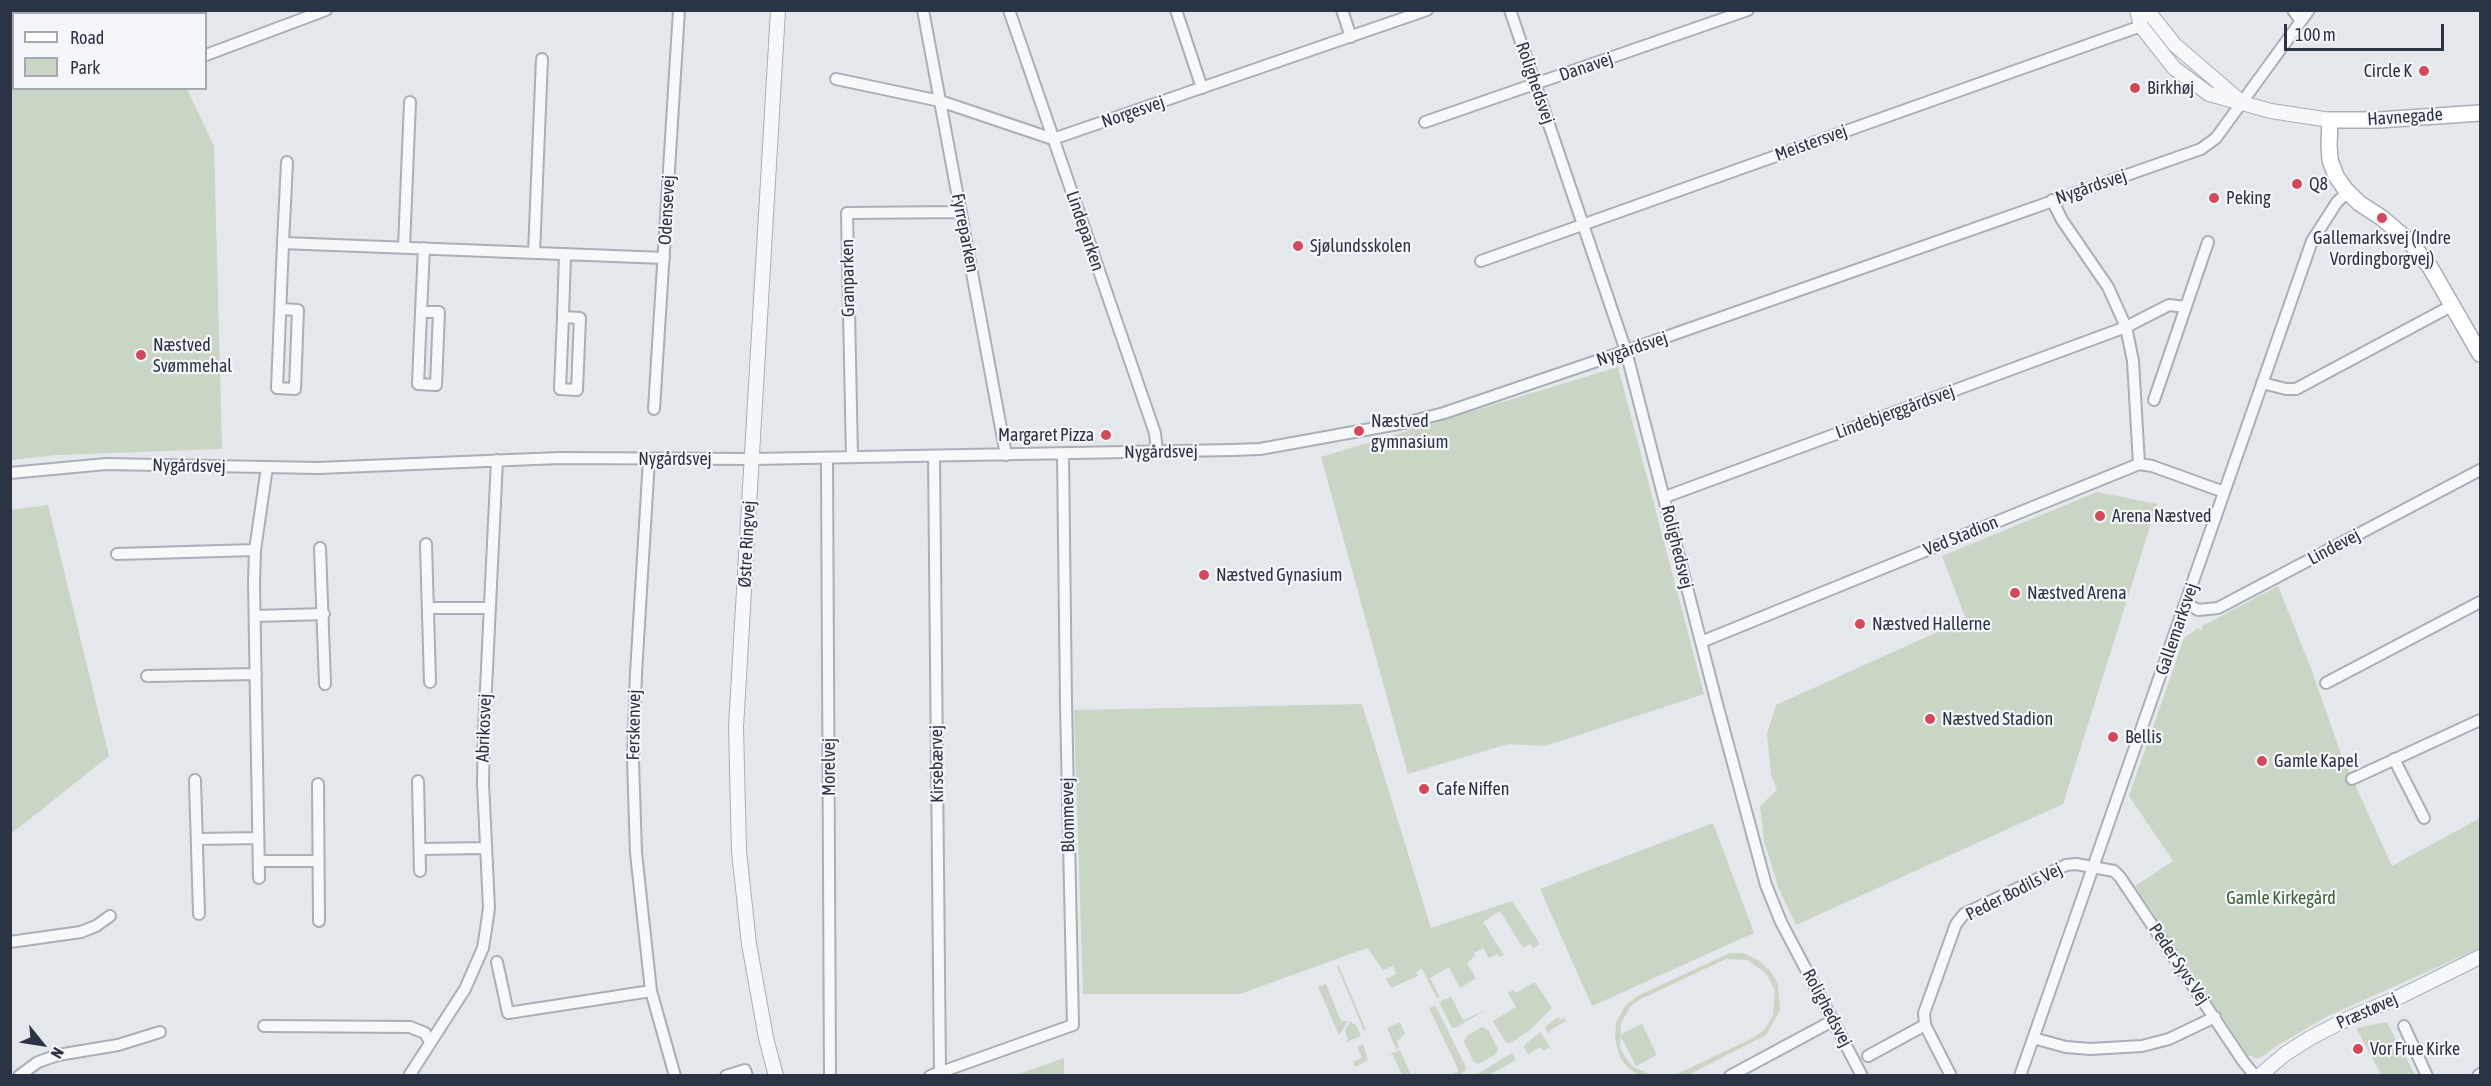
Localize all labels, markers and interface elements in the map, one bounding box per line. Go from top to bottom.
legend [12,12,207,90]
scale bar [2287,12,2448,50]
text: 100 m [2295,24,2336,45]
text: Road [70,27,104,48]
street label: Rolighedsvej [1511,39,1559,127]
street label: Danavej [1556,48,1616,86]
text: Park [70,57,100,78]
place label: Circle K [2364,60,2412,82]
marker: Circle K [2417,64,2431,78]
place label: Birkhøj [2147,77,2194,99]
marker: Birkhøj [2128,81,2142,95]
street label: Norgesvej [1099,91,1167,133]
street label: Havnegade [2367,104,2443,130]
street label: Meistersvej [1772,120,1850,166]
street label: Nygårdsvej [2053,165,2129,209]
place label: Q8 [2309,173,2328,195]
street label: Odensevej [654,175,680,245]
marker: Q8 [2290,177,2304,191]
place label: Peking [2226,187,2271,209]
street label: Lindeparken [1061,188,1109,274]
marker: Peking [2207,191,2221,205]
street label: Fyrreparken [947,192,983,274]
marker: Gallemarksvej (Indre Vordingborgvej) [2375,211,2389,225]
place label: Gallemarksvej (Indre Vordingborgvej) [2313,227,2451,270]
place label: Sjølundsskolen [1310,235,1411,257]
street label: Granparken [837,239,859,317]
marker: Sjølundsskolen [1291,239,1305,253]
street label: Nygårdsvej [1594,327,1670,371]
place label: Næstved Svømmehal [153,334,232,376]
marker: Næstved Svømmehal [134,348,148,362]
street label: Lindebjerggårdsvej [1833,380,1957,444]
place label: Næstved gymnasium [1371,410,1448,452]
place label: Margaret Pizza [998,424,1094,446]
marker: Næstved gymnasium [1352,424,1366,438]
marker: Margaret Pizza [1099,428,1113,442]
street label: Nygårdsvej [1124,441,1198,463]
street label: Nygårdsvej [638,448,712,470]
street label: Nygårdsvej [152,455,226,477]
street label: Østre Ringvej [734,500,760,588]
street label: Rolighedsvej [1656,503,1698,591]
place label: Arena Næstved [2112,505,2212,527]
marker: Arena Næstved [2093,509,2107,523]
street label: Ved Stadion [1921,511,2001,561]
street label: Lindevej [2304,524,2364,570]
place label: Næstved Gynasium [1216,564,1342,586]
marker: Næstved Gynasium [1197,568,1211,582]
street label: Gallemarksvej [2151,580,2203,678]
place label: Næstved Arena [2027,582,2127,604]
marker: Næstved Arena [2008,586,2022,600]
place label: Næstved Hallerne [1872,613,1991,635]
marker: Næstved Hallerne [1853,617,1867,631]
street label: Ferskenvej [623,689,645,761]
street label: Abrikosvej [472,693,496,763]
place label: Næstved Stadion [1942,708,2053,730]
marker: Næstved Stadion [1923,712,1937,726]
street label: Kirsebærvej [926,725,948,803]
place label: Bellis [2125,726,2162,748]
marker: Bellis [2106,730,2120,744]
street label: Morelvej [818,738,840,796]
place label: Gamle Kapel [2274,750,2358,772]
marker: Gamle Kapel [2255,754,2269,768]
street label: Blommevej [1057,777,1079,853]
place label: Cafe Niffen [1436,778,1509,800]
marker: Cafe Niffen [1417,782,1431,796]
street label: Peder Bodils Vej [1962,859,2066,925]
park label: Gamle Kirkegård [2226,887,2336,909]
street label: Peder Syvs Vej [2144,919,2214,1009]
street label: Rolighedsvej [1797,965,1857,1051]
street label: Præstøvej [2333,988,2401,1034]
north arrow [12,1014,72,1074]
place label: Vor Frue Kirke [2370,1038,2460,1060]
marker: Vor Frue Kirke [2351,1042,2365,1056]
text: N [47,1044,68,1062]

